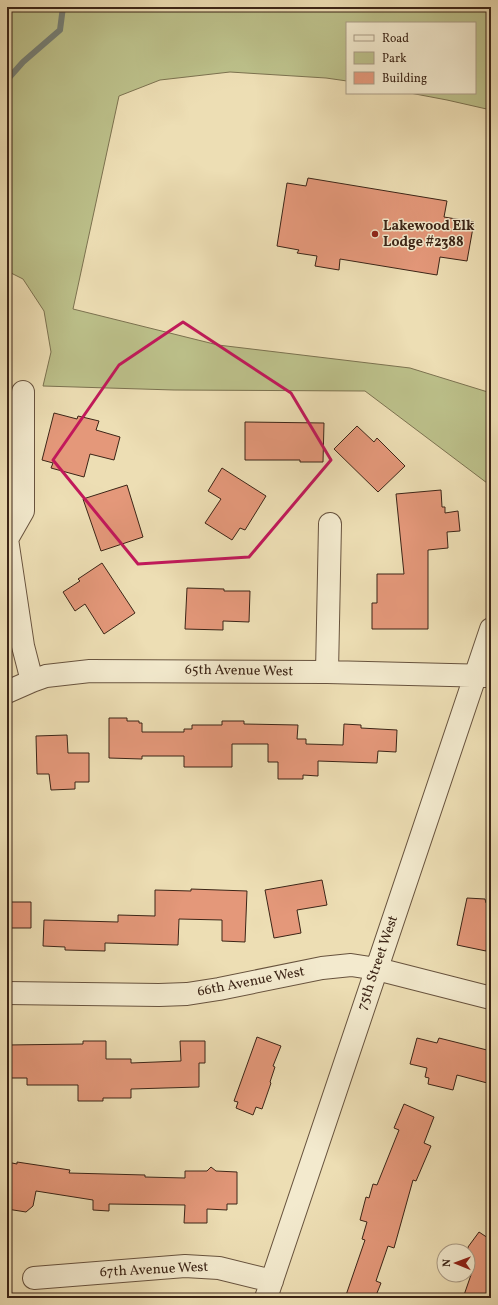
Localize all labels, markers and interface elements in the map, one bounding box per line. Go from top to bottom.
legend [346,22,476,94]
text: Road [382,31,409,47]
text: Park [382,51,407,67]
text: Building [382,71,427,87]
place label: Lakewood Elk Lodge #2388 [383,217,475,252]
marker: Lakewood Elk Lodge #2388 [370,229,380,239]
street label: 65th Avenue West [185,661,293,681]
street label: 75th Street West [353,913,403,1013]
street label: 66th Avenue West [196,962,306,1002]
north arrow [436,1243,476,1283]
street label: 67th Avenue West [99,1258,209,1282]
text: N [440,1259,455,1267]

